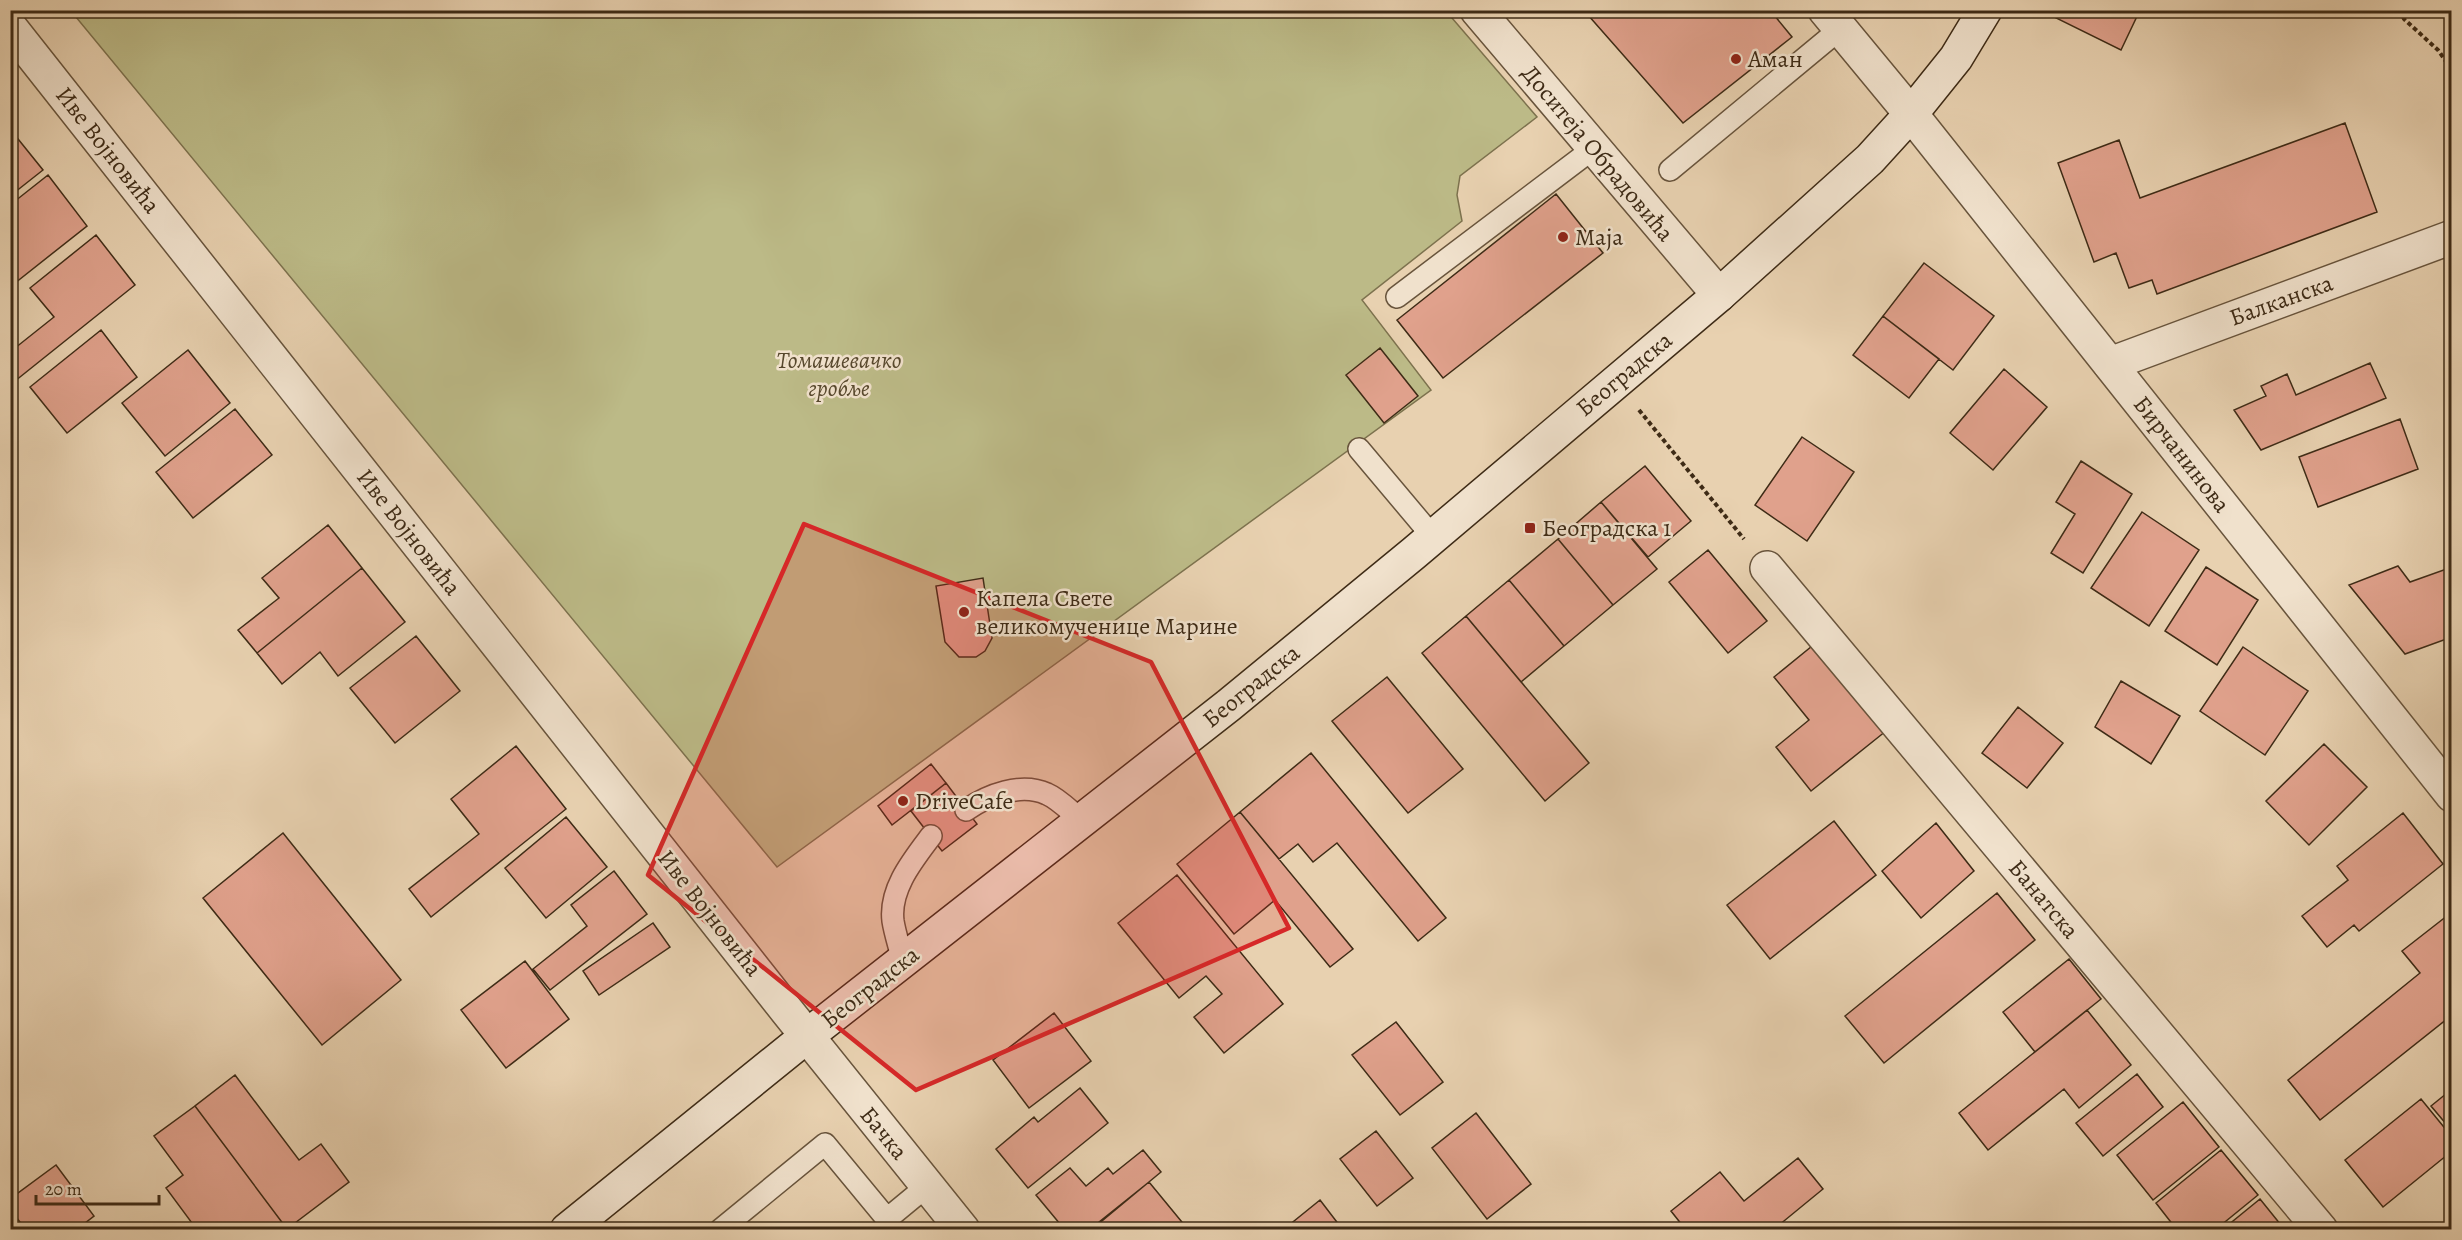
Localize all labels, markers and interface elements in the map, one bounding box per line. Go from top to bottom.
place label: Аман [1747,43,1803,75]
marker: Аман [1729,52,1743,66]
street label: Доситеја Обрадовића [1515,58,1681,248]
street label: Иве Војновића [48,80,168,220]
place label: Маја [1575,221,1623,253]
marker: Маја [1556,230,1570,244]
street label: Балканска [2225,267,2337,333]
street label: Београдска [1569,324,1679,424]
park label: Томашевачко гробље [777,344,901,404]
street label: Бирчанинова [2126,389,2238,519]
street label: Иве Војновића [349,462,469,602]
place label: Београдска 1 [1542,512,1671,544]
marker: Београдска 1 [1523,521,1537,535]
place label: Капела Свете великомученице Марине [976,582,1238,642]
marker: Капела Свете великомученице Марине [957,605,971,619]
street label: Београдска [1196,637,1306,735]
place label: DriveCafe [915,785,1013,817]
marker: DriveCafe [896,794,910,808]
street label: Иве Војновића [650,843,770,983]
street label: Банатска [2001,853,2087,945]
street label: Београдска [814,939,926,1035]
street label: Бачка [853,1100,915,1166]
scale bar [36,1168,159,1206]
text: 20 m [45,1177,82,1201]

